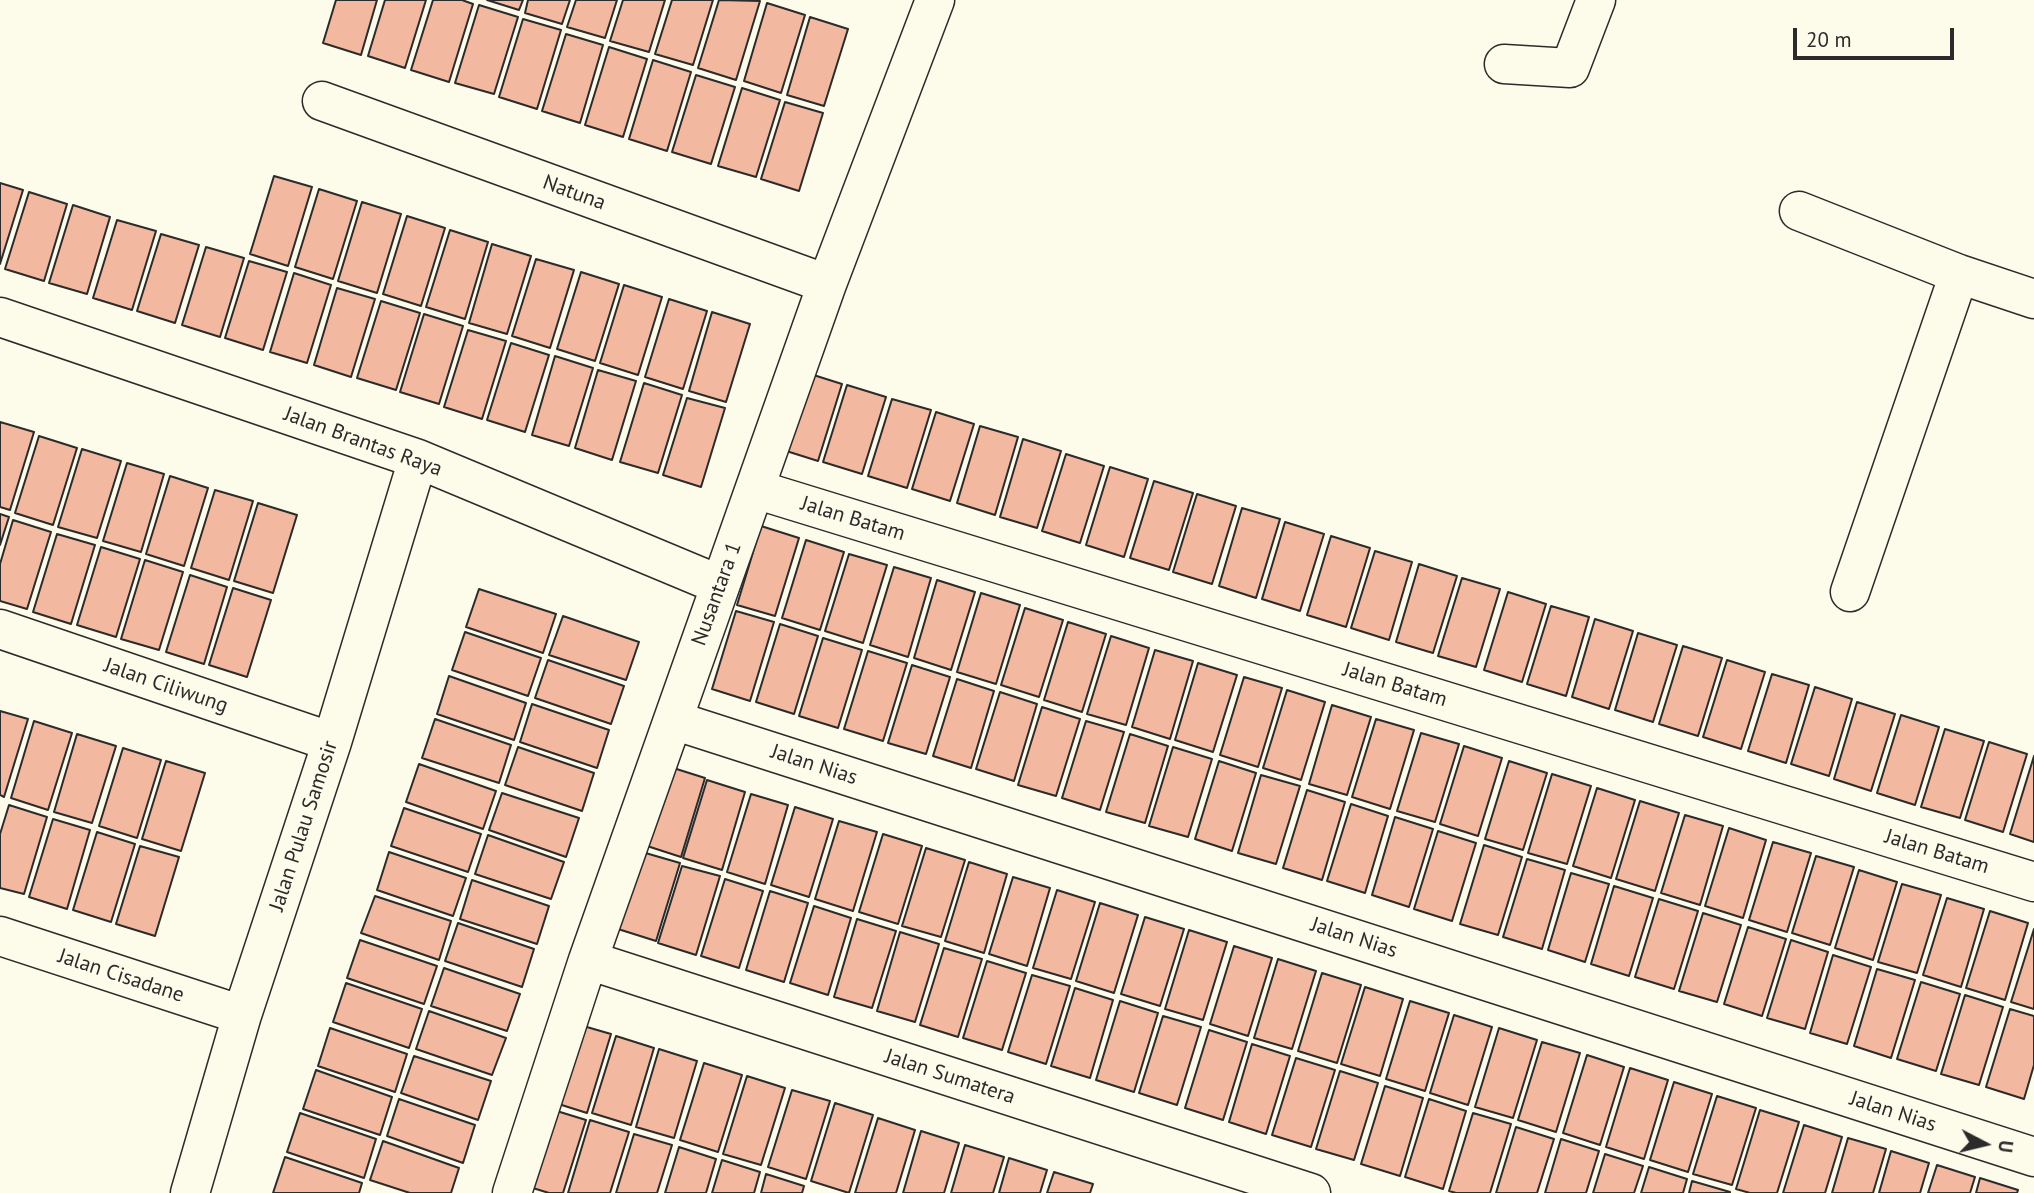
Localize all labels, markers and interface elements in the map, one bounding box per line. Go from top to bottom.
scale bar [1796,14,1957,58]
text: 20 m [1806,26,1852,53]
street label: Natuna [539,170,609,216]
street label: Jalan Brantas Raya [281,402,445,482]
street label: Jalan Batam [798,491,908,547]
street label: Nusantara 1 [687,539,747,649]
street label: Jalan Ciliwung [101,653,231,719]
street label: Jalan Batam [1340,657,1450,713]
street label: Jalan Pulau Samosir [265,738,343,914]
street label: Jalan Nias [768,739,860,791]
street label: Jalan Batam [1882,824,1992,880]
street label: Jalan Nias [1308,912,1400,964]
street label: Jalan Cisadane [55,944,187,1008]
street label: Jalan Sumatera [882,1044,1018,1110]
street label: Jalan Nias [1847,1086,1939,1138]
north arrow [1950,1109,2020,1179]
text: U [1993,1139,2018,1154]

